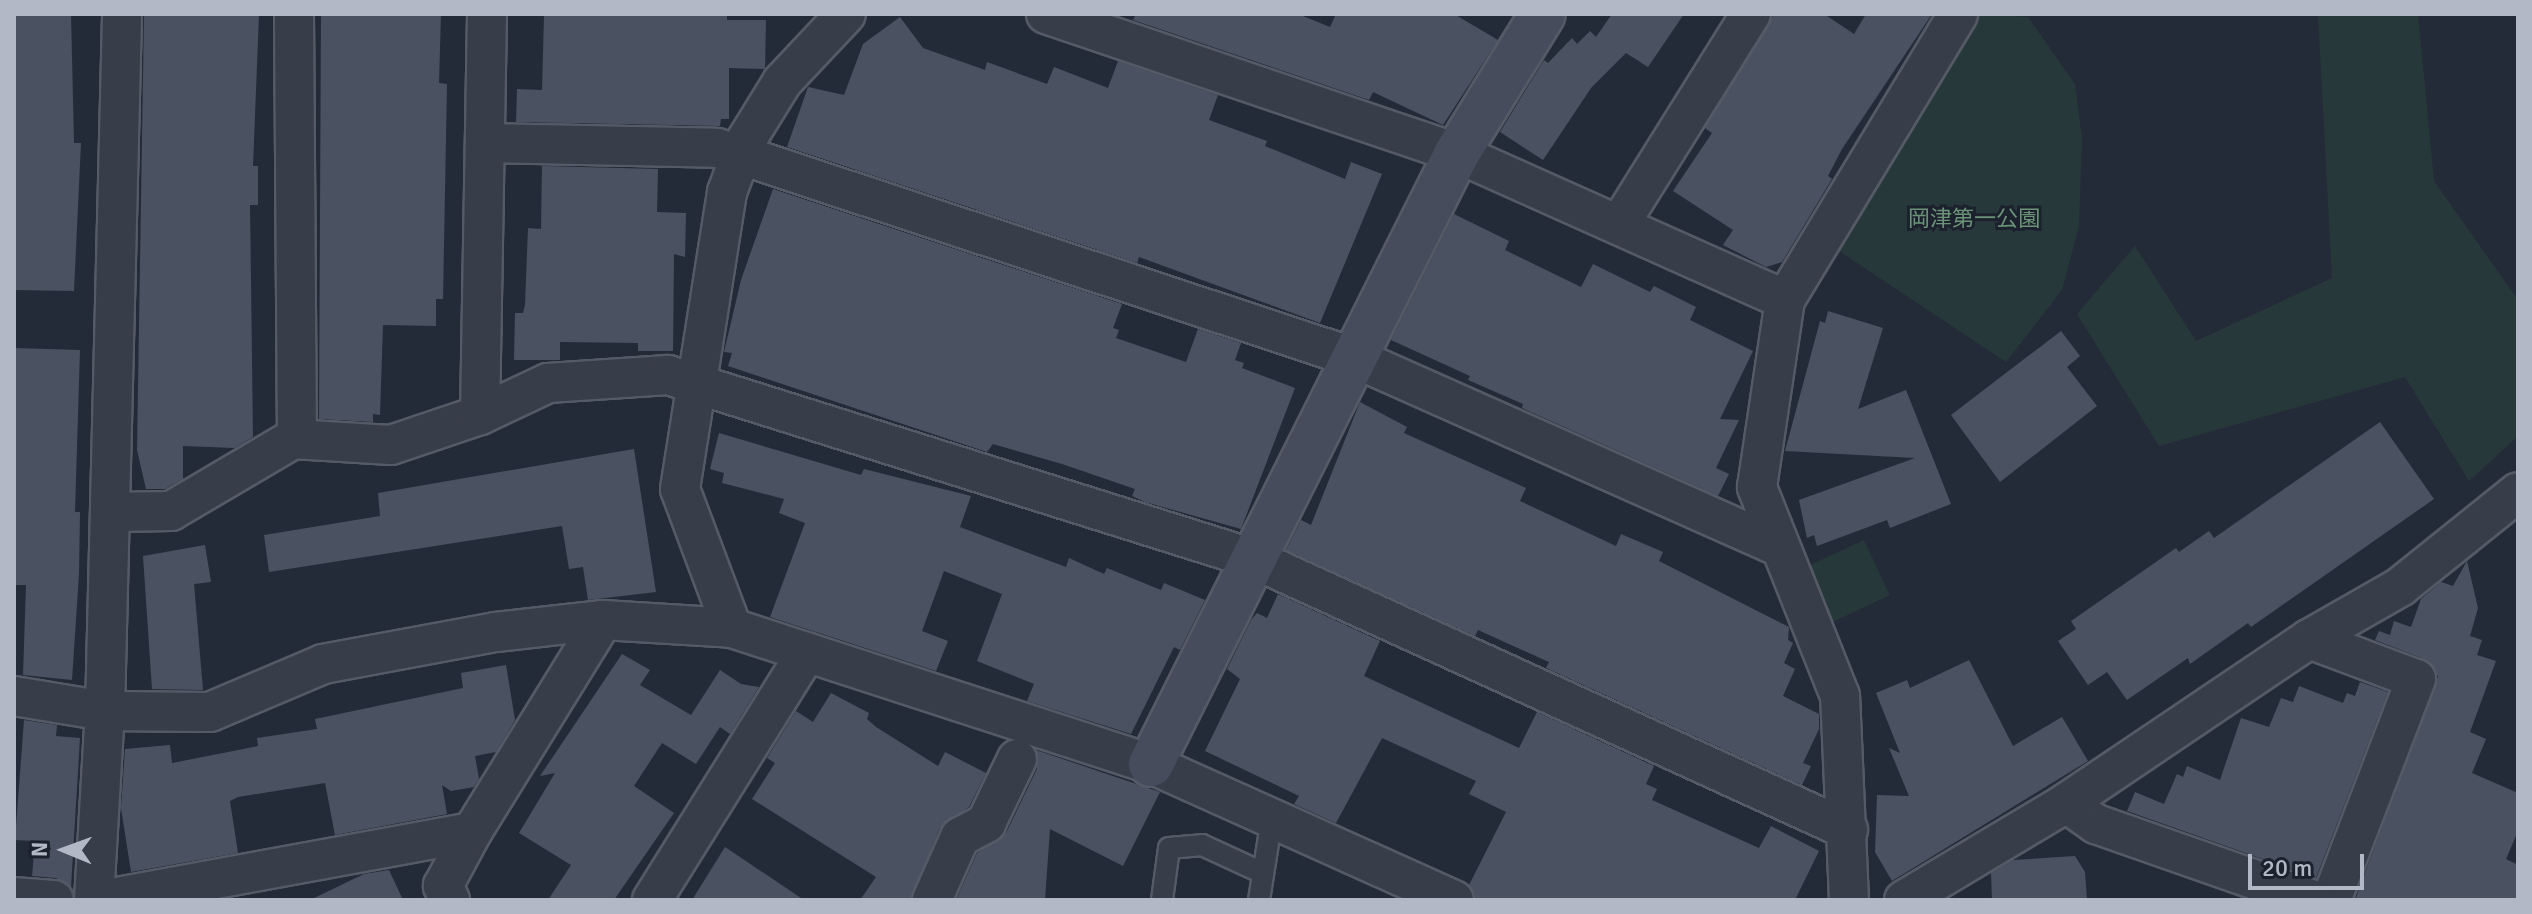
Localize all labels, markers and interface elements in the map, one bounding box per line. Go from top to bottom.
park label: 岡津第一公園 [1908,206,2040,232]
north arrow [24,810,104,890]
scale bar [2252,838,2368,888]
text: N [26,842,53,857]
text: 20 m [2262,853,2312,883]

